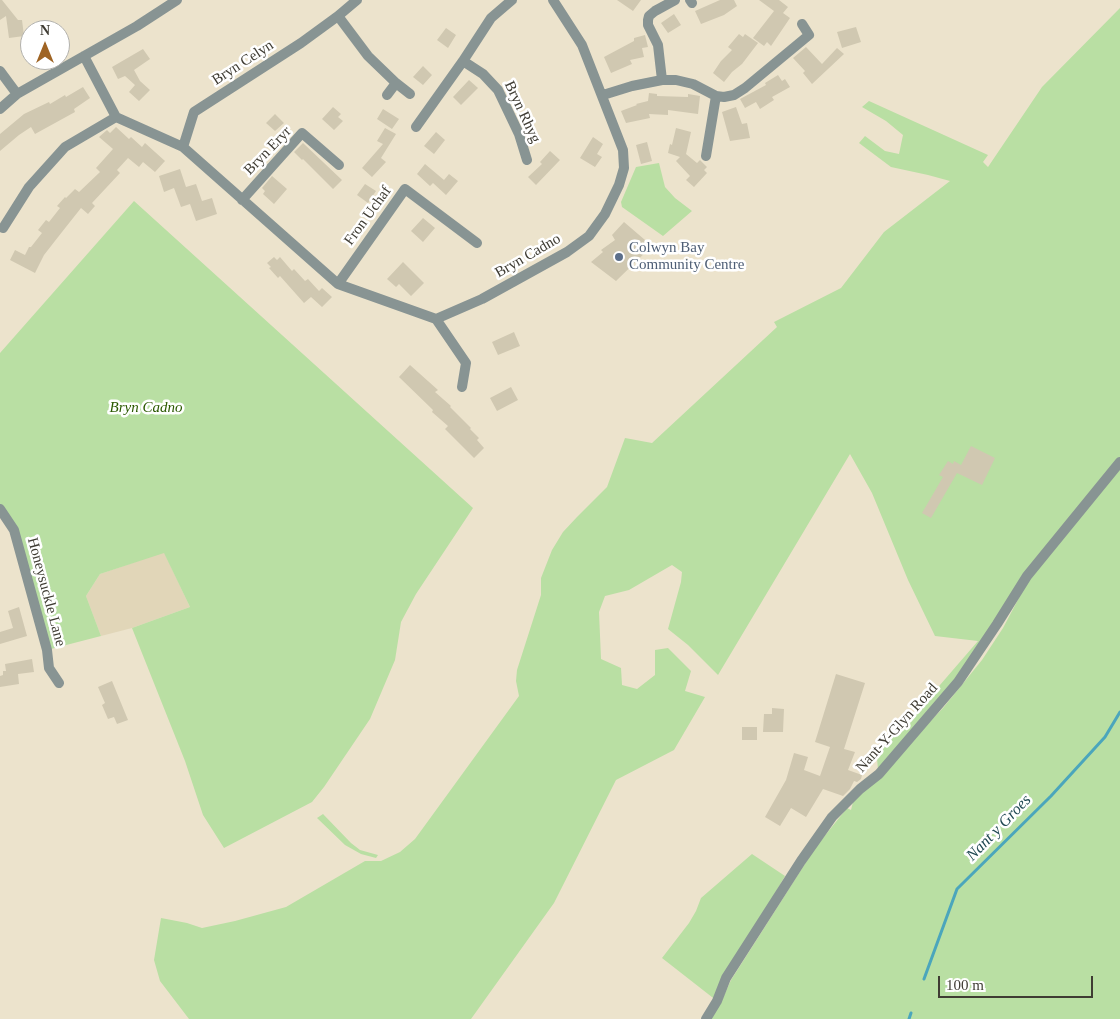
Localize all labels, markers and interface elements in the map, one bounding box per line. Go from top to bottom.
north arrow [20,20,70,70]
text: N [40,23,50,38]
street label: Bryn Celyn [209,37,277,89]
street label: Bryn Rhyg [500,78,544,146]
street label: Bryn Eryr [241,123,295,179]
street label: Fron Uchaf [341,183,395,249]
street label: Bryn Cadno [492,230,564,282]
place label: Colwyn Bay Community Centre [629,239,744,274]
marker: Colwyn Bay Community Centre [613,251,625,263]
park label: Bryn Cadno [110,399,182,417]
street label: Honeysuckle Lane [23,536,69,648]
street label: Nant-Y-Glyn Road [852,680,942,776]
water label: Nant y Groes [963,791,1035,865]
scale bar [940,966,1095,998]
text: 100 m [946,977,984,993]

